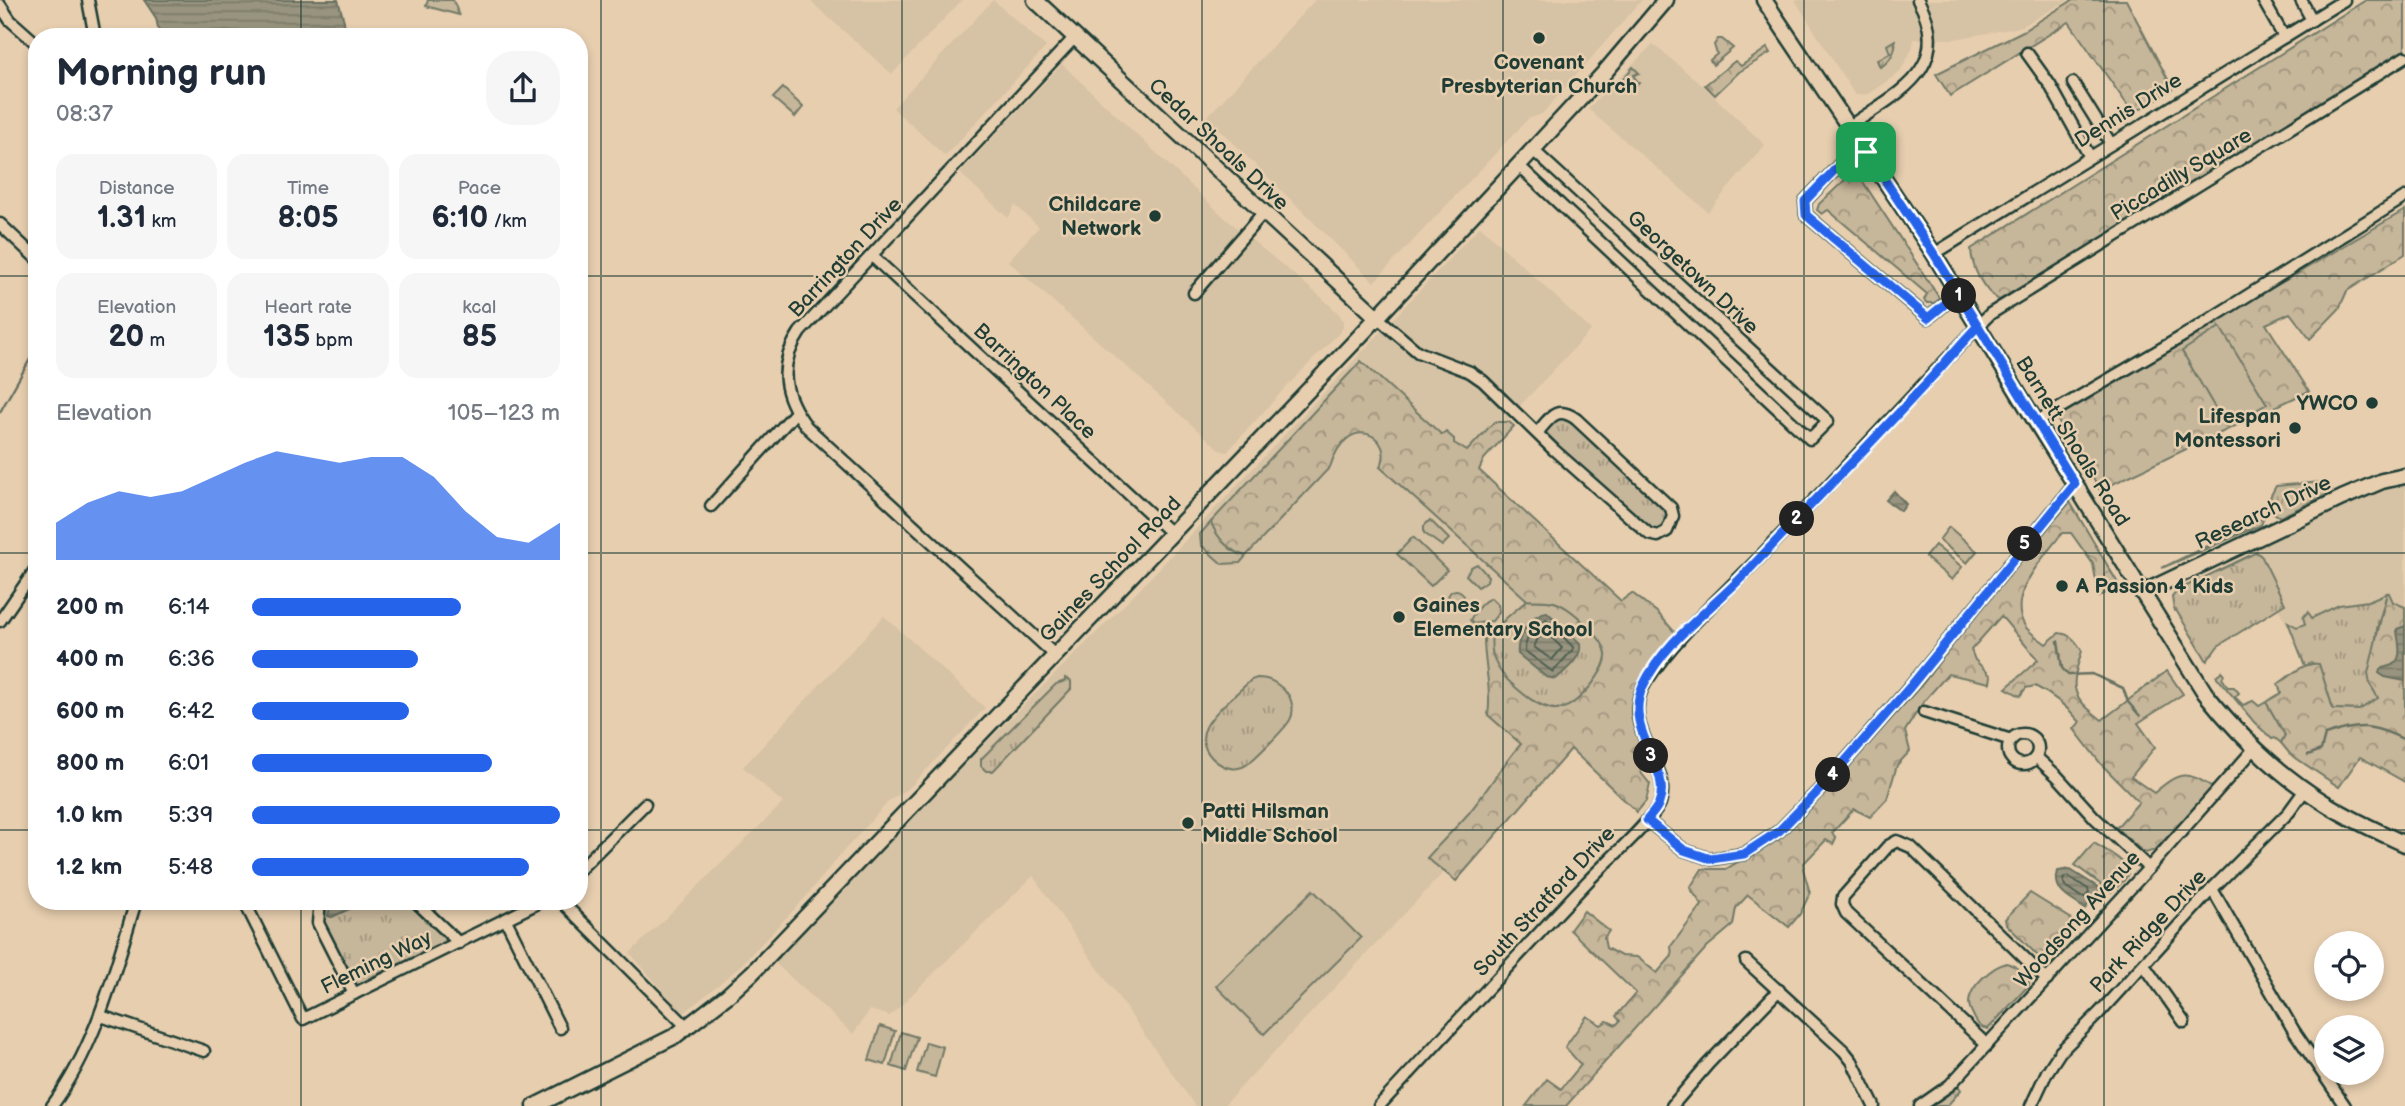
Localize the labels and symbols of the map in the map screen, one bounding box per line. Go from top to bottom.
marker: Covenant Presbyterian Church [1531,30,1547,46]
place label: Covenant Presbyterian Church [1441,50,1637,99]
street label: Dennis Drive [2070,68,2186,153]
street label: Cedar Shoals Drive [1143,73,1294,216]
pin [1836,122,1896,182]
street label: Piccadilly Square [2106,122,2256,226]
street label: Barrington Drive [783,192,907,323]
place label: Childcare Network [1048,192,1141,241]
street label: Georgetown Drive [1622,205,1764,340]
marker: Childcare Network [1147,208,1163,224]
pin: 1 [1941,278,1976,314]
street label: Barrington Place [968,318,1101,445]
street label: Barnett Shoals Road [2010,352,2135,531]
place label: YWCO [2296,391,2358,416]
marker: YWCO [2364,395,2380,411]
place label: Lifespan Montessori [2174,404,2281,453]
marker: Lifespan Montessori [2287,420,2303,436]
street label: Research Drive [2191,470,2335,555]
street label: Gaines School Road [1034,491,1186,647]
pin: 2 [1780,502,1814,536]
pin: 5 [2008,526,2042,562]
place label: A Passion 4 Kids [2075,574,2234,599]
marker: A Passion 4 Kids [2054,578,2070,594]
place label: Gaines Elementary School [1413,593,1593,642]
marker: Gaines Elementary School [1391,609,1407,625]
pin: 3 [1634,738,1668,774]
pin: 4 [1815,758,1850,792]
place label: Patti Hilsman Middle School [1202,799,1338,848]
marker: Patti Hilsman Middle School [1180,815,1196,831]
street label: South Stratford Drive [1468,821,1620,982]
street label: Woodsong Avenue [2009,845,2146,993]
street label: Park Ridge Drive [2085,865,2212,998]
street label: Fleming Way [317,925,436,1000]

